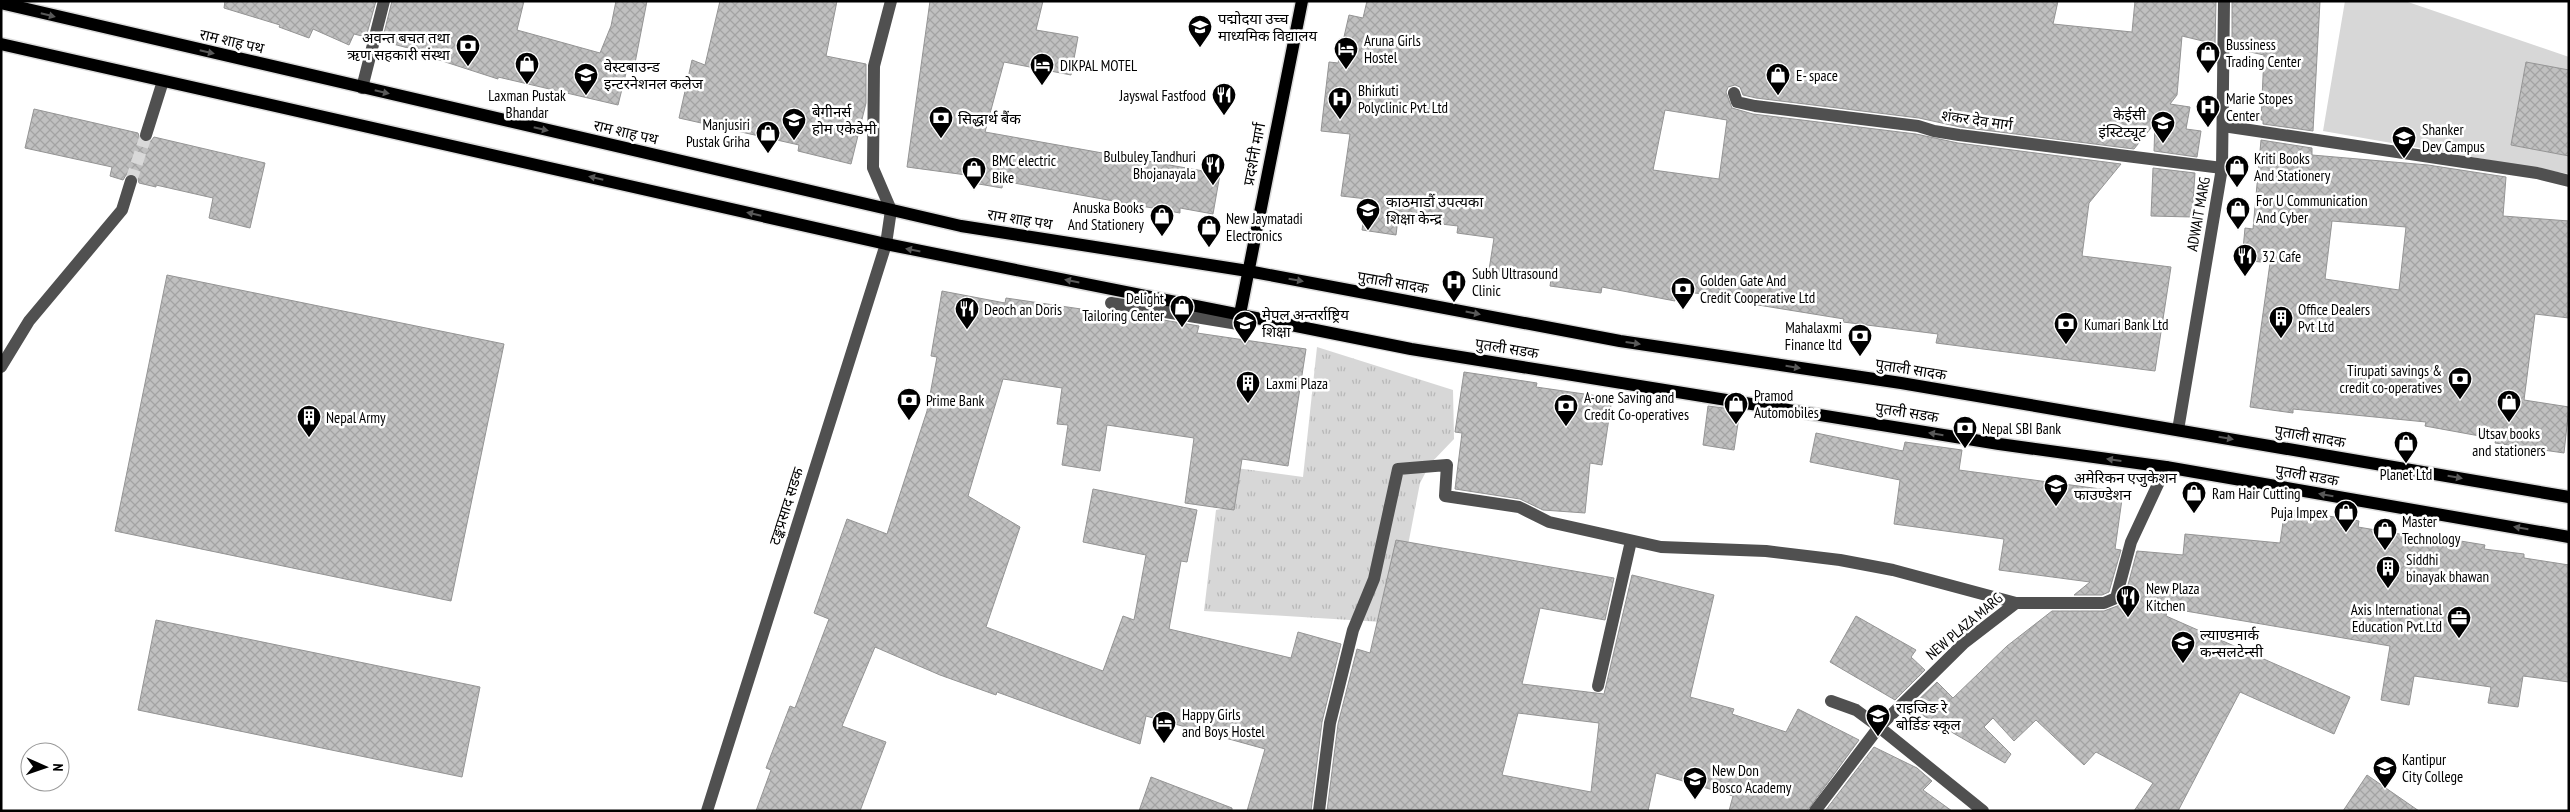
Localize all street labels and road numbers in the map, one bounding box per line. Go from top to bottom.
street label: राम शाह पथ [198,24,266,58]
street label: शंकर देव मार्ग [1940,106,2015,135]
street label: राम शाह पथ [592,115,660,149]
street label: प्रदर्शनी मार्ग [1239,120,1270,187]
street label: ADWAIT MARG [2182,175,2214,253]
street label: राम शाह पथ [986,204,1054,234]
street label: पुताली सादक [1356,266,1430,299]
street label: पुतली सडक [1474,334,1541,363]
street label: पुताली सादक [1874,354,1948,385]
street label: पुतली सडक [1874,398,1941,427]
street label: पुताली सादक [2273,420,2347,453]
street label: पुतली सडक [2274,460,2341,491]
street label: टङ्कप्रसाद सडक [765,464,808,547]
street label: NEW PLAZA MARG [1922,588,2006,664]

